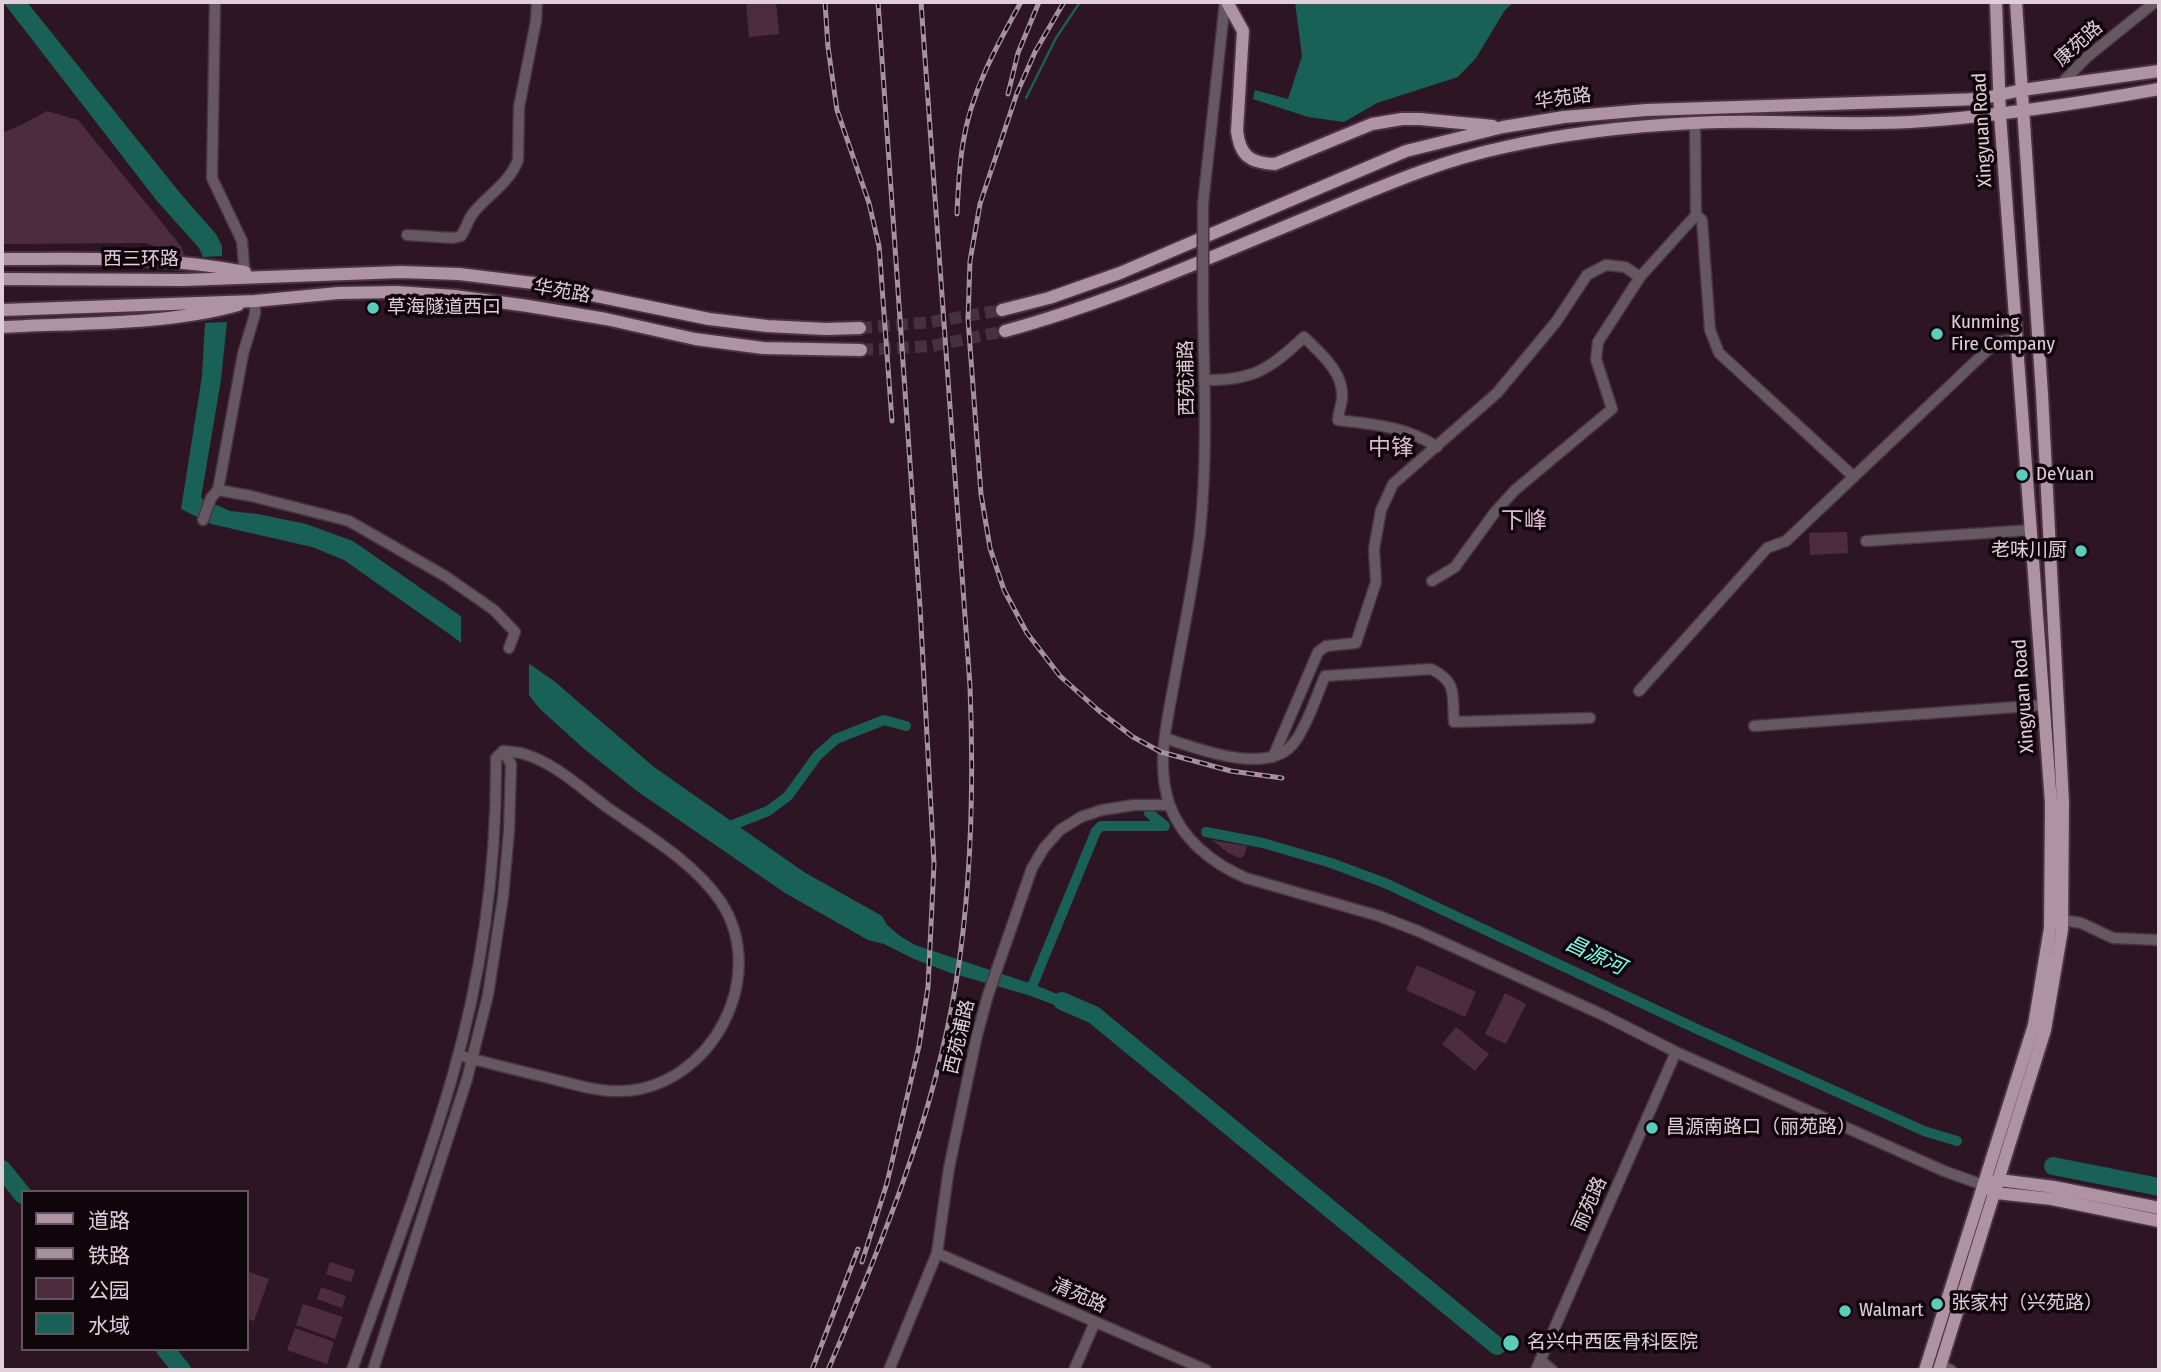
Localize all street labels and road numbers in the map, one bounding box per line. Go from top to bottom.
street label: 康苑路 [2050,16,2108,72]
street label: Xingyuan Road [1969,72,1997,188]
street label: 华苑路 [1533,84,1593,114]
street label: 西三环路 [103,249,179,271]
street label: 华苑路 [532,276,592,308]
street label: 西苑浦路 [1175,340,1199,416]
street label: Xingyuan Road [2009,638,2039,754]
street label: 西苑浦路 [940,997,980,1077]
street label: 丽苑路 [1568,1173,1612,1235]
street label: 清苑路 [1048,1274,1110,1318]

